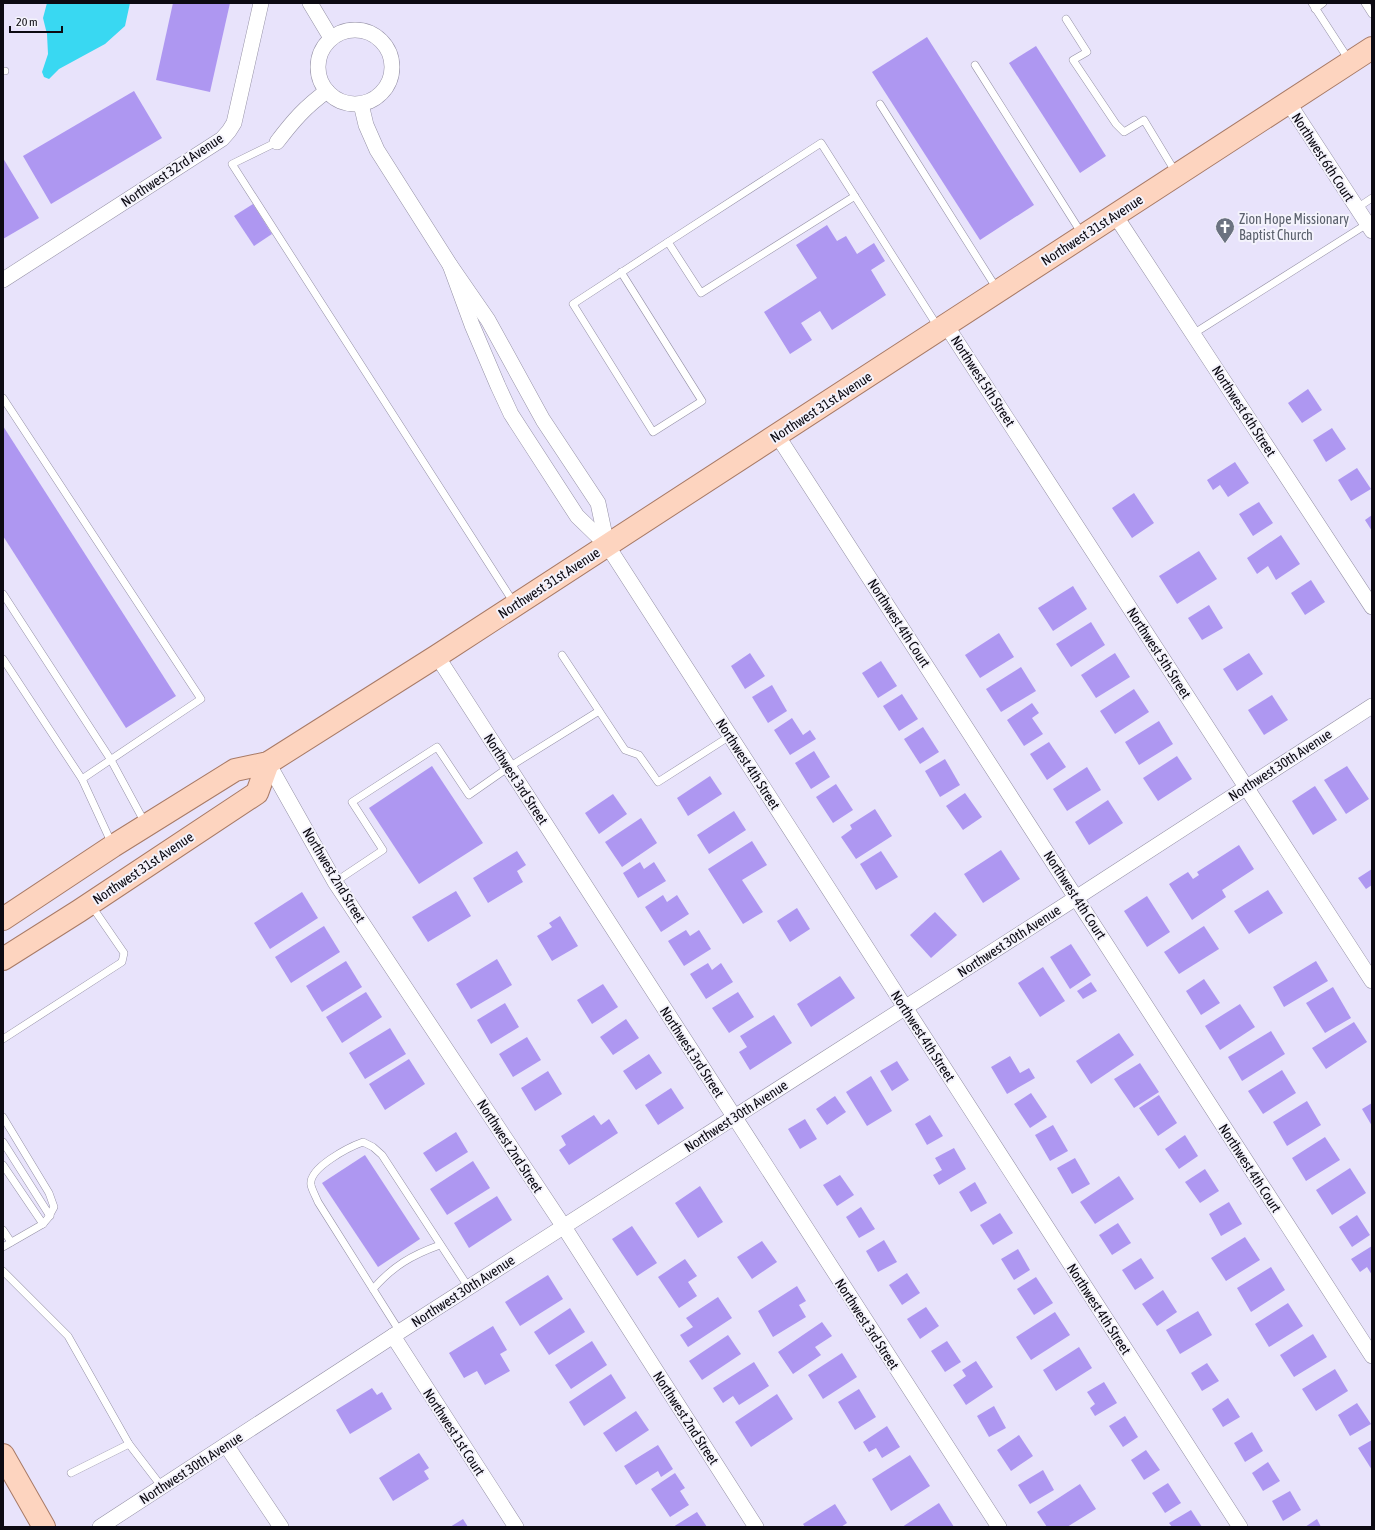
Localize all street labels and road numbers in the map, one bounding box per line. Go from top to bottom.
street label: Northwest 6th Court [1288,110,1358,204]
street label: Northwest 32rd Avenue [118,130,226,210]
street label: Northwest 31st Avenue [1038,191,1146,269]
street label: Northwest 5th Street [948,333,1018,429]
street label: Northwest 6th Street [1209,363,1279,459]
street label: Northwest 31st Avenue [767,368,875,446]
street label: Northwest 31st Avenue [495,544,603,622]
street label: Northwest 4th Court [864,576,934,670]
street label: Northwest 5th Street [1124,605,1194,701]
street label: Northwest 4th Street [713,716,783,812]
street label: Northwest 30th Avenue [1225,726,1335,804]
street label: Northwest 3rd Street [481,731,551,827]
street label: Northwest 2nd Street [299,825,369,925]
street label: Northwest 31st Avenue [90,828,196,908]
street label: Northwest 4th Court [1040,848,1110,942]
street label: Northwest 30th Avenue [954,902,1064,980]
street label: Northwest 4th Street [888,988,958,1084]
street label: Northwest 3rd Street [657,1004,727,1100]
street label: Northwest 30th Avenue [681,1077,791,1155]
street label: Northwest 2nd Street [474,1096,546,1196]
street label: Northwest 4th Court [1215,1121,1285,1215]
street label: Northwest 30th Avenue [408,1252,518,1330]
street label: Northwest 4th Street [1064,1261,1134,1357]
street label: Northwest 3rd Street [832,1276,902,1372]
street label: Northwest 2nd Street [650,1368,722,1468]
street label: Northwest 1st Court [420,1386,488,1478]
street label: Northwest 30th Avenue [136,1429,246,1507]

